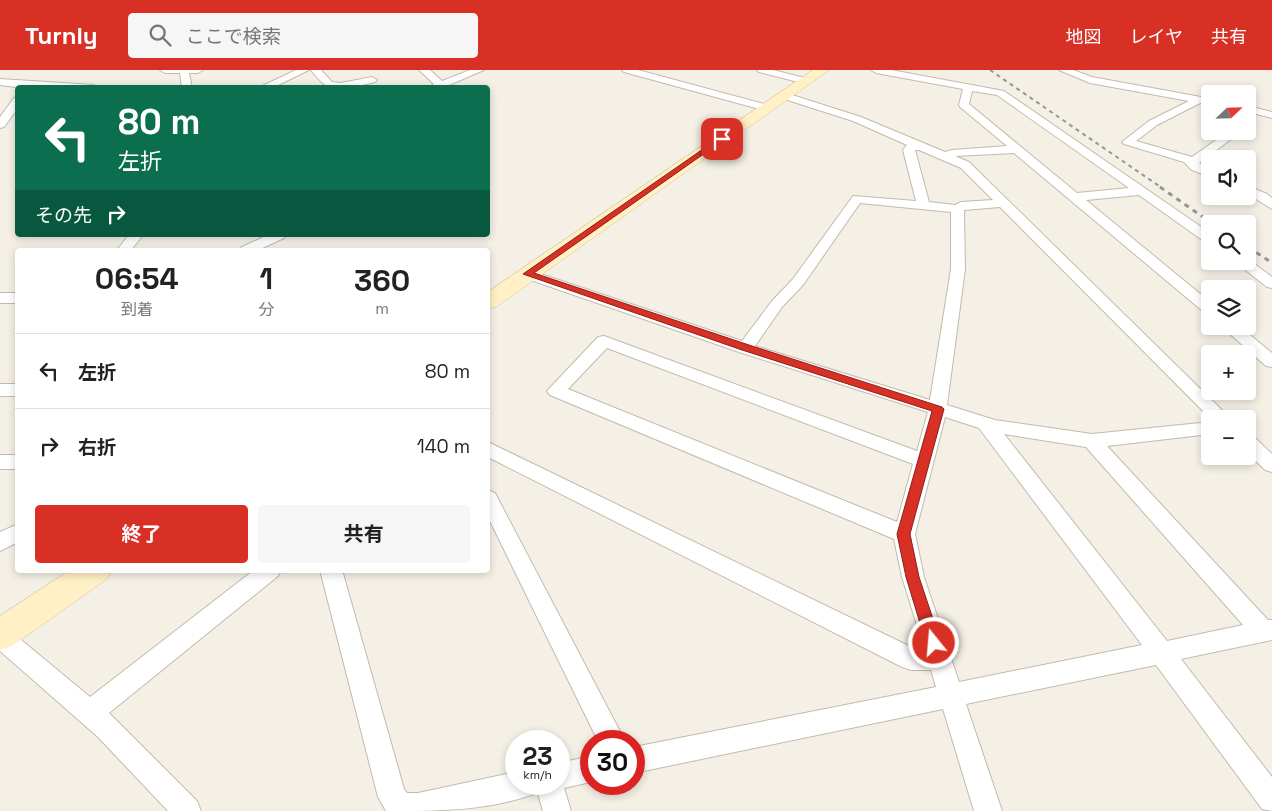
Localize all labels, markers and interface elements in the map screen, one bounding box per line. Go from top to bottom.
search box [128,13,478,58]
text: Turnly [25,20,98,51]
icon: search [146,21,174,49]
text: ここで検索 [186,24,281,49]
text: 地図 [1066,25,1102,48]
text: レイヤ [1130,25,1183,48]
text: 共有 [1211,25,1247,48]
north arrow [1201,85,1256,140]
map controls [1201,85,1256,465]
text: 80 m [118,100,200,144]
icon: left [35,105,100,170]
pin [701,118,743,160]
icon: arrive [708,125,736,153]
text: 左折 [118,147,162,175]
button: sound [1201,150,1256,205]
icon: right [102,200,130,228]
text: その先 [35,203,92,228]
button: search [1201,215,1256,270]
text: 06:54 [95,259,179,298]
text: 1 [260,259,273,298]
text: 360 [354,261,410,300]
button: layers [1201,280,1256,335]
text: m [375,298,389,319]
text: 到着 [121,299,153,320]
text: 分 [258,299,274,320]
button: + [1201,345,1256,400]
icon: left [35,357,63,385]
text: 80 m [425,359,470,384]
text: 左折 [78,360,116,385]
button: − [1201,410,1256,465]
icon: right [35,432,63,460]
text: 140 m [417,434,470,459]
text: 右折 [78,435,116,460]
button: 終了 [35,505,248,563]
button: 共有 [258,505,470,563]
position arrow [907,616,959,668]
speed limit sign: 30 [580,730,645,795]
text: 23 [522,740,553,772]
text: km/h [523,767,552,783]

